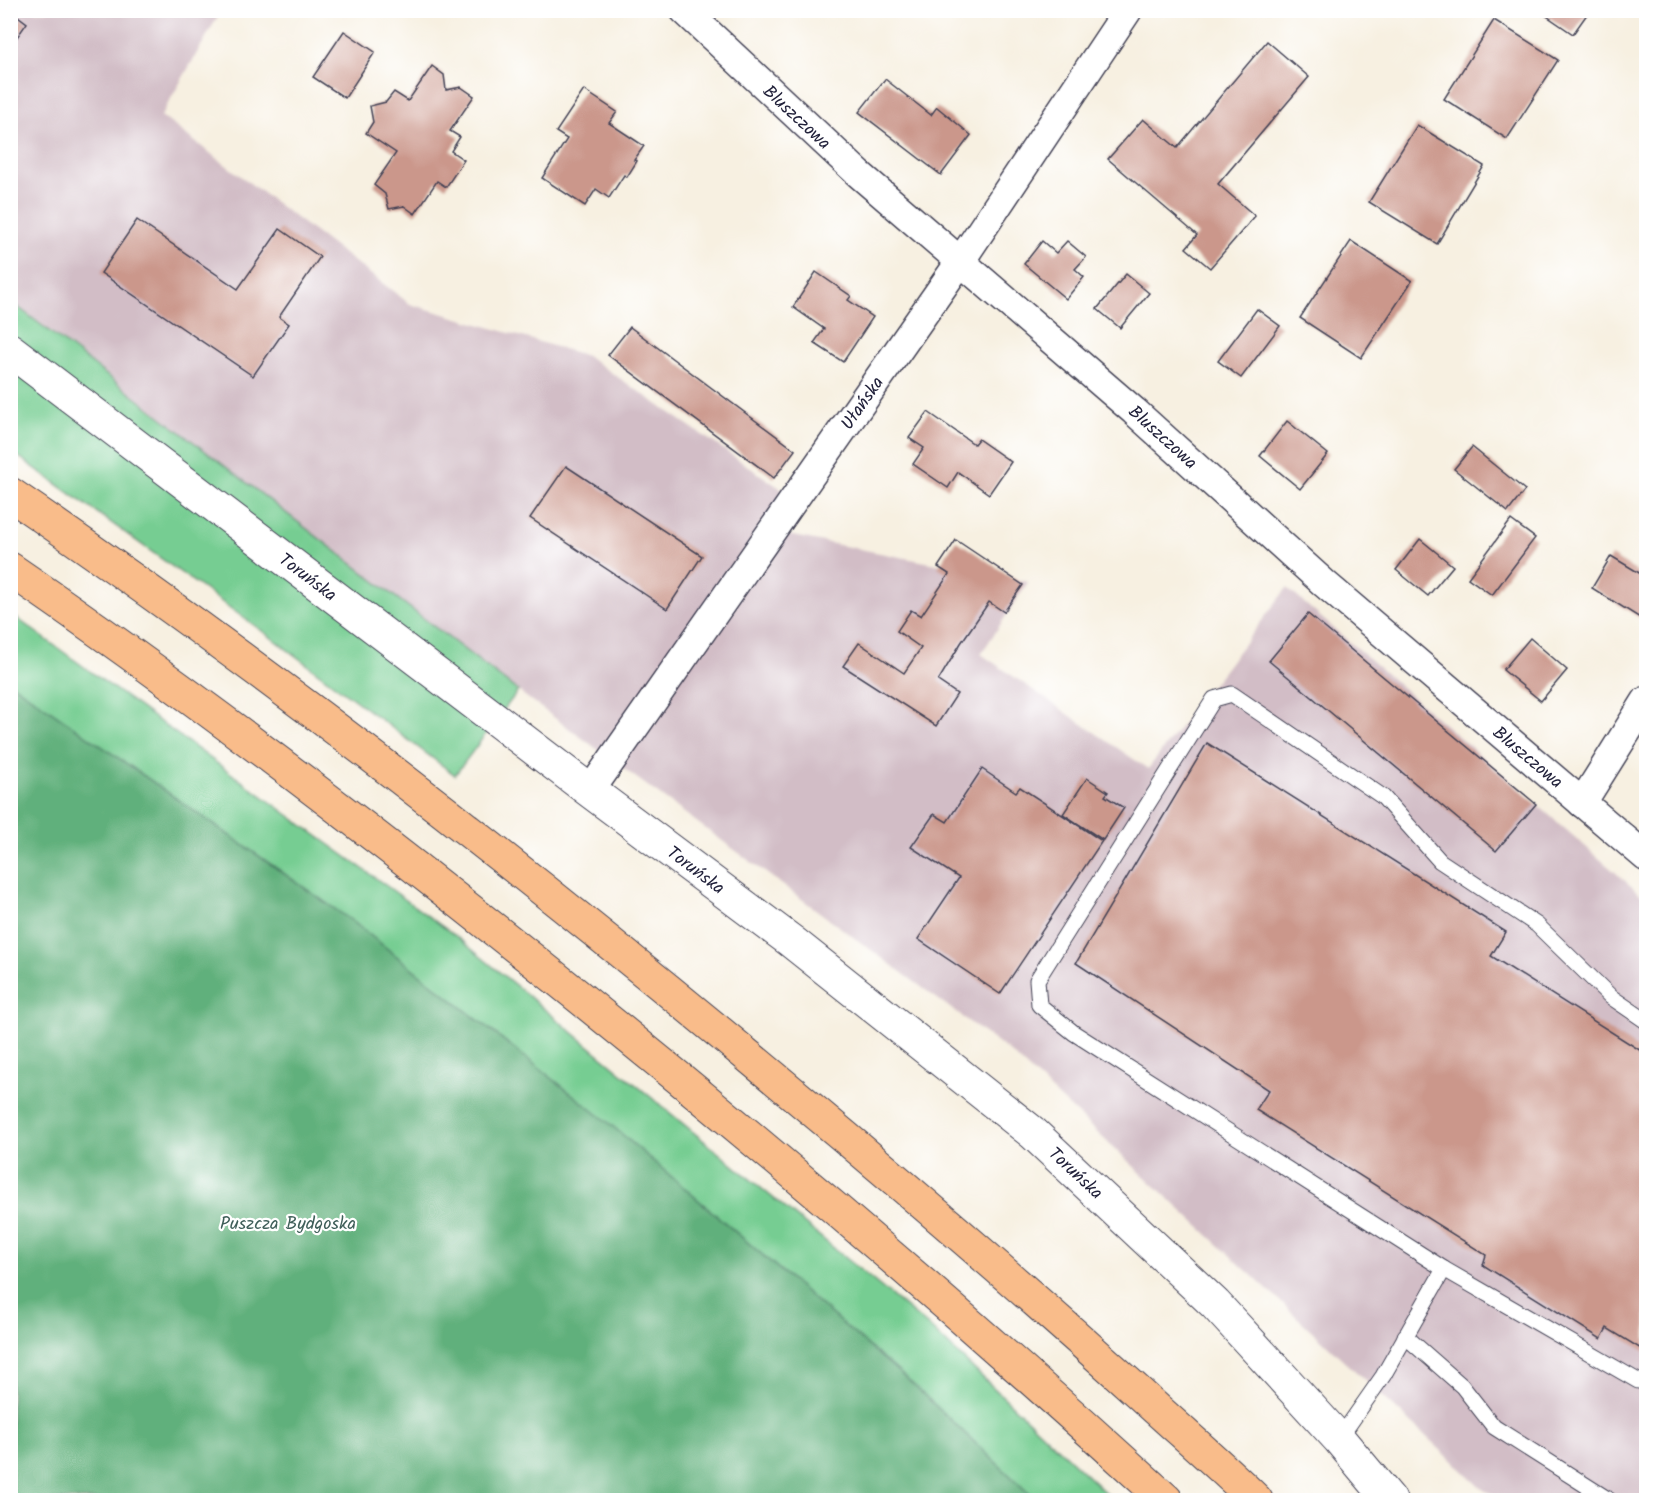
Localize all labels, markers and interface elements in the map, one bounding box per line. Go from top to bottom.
street label: Bluszczowa [755,79,837,158]
street label: Ułańska [834,371,892,437]
street label: Bluszczowa [1121,399,1203,477]
street label: Toruńska [272,547,342,610]
street label: Bluszczowa [1485,720,1569,796]
street label: Toruńska [660,840,730,903]
street label: Toruńska [1041,1141,1109,1207]
park label: Puszcza Bydgoska [220,1210,356,1239]

